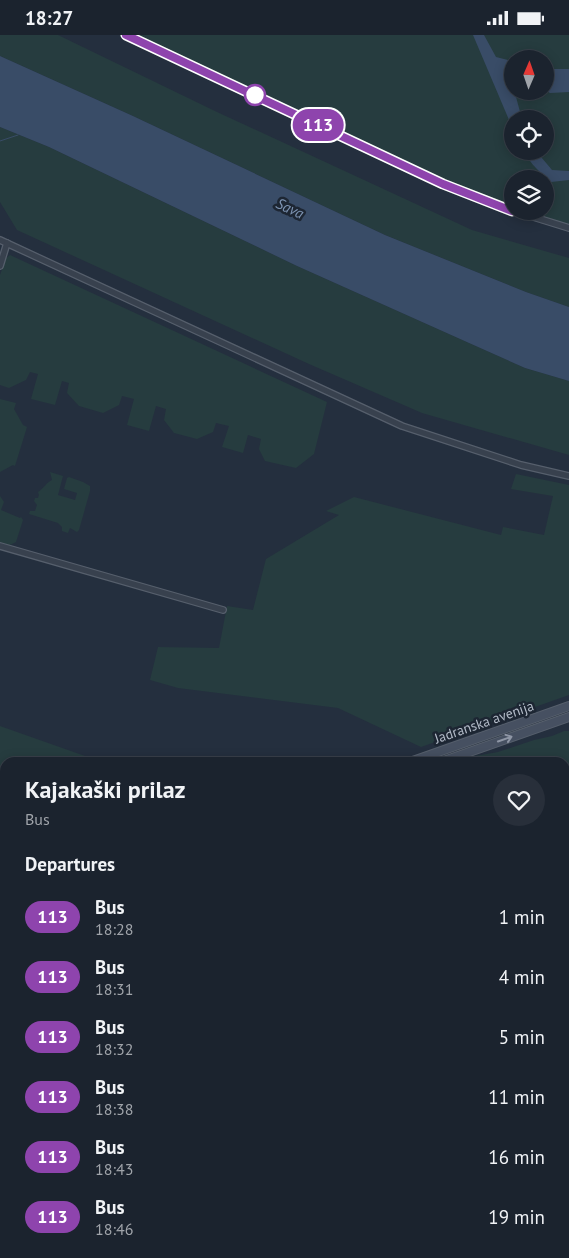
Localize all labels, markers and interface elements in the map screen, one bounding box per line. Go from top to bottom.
text: 18:27 [25,6,73,30]
north arrow [504,50,554,100]
map controls [504,50,554,220]
unlabelled marker [244,84,266,106]
line badge: 113 [289,109,347,141]
button: locate [504,110,554,160]
text: 113 [303,113,333,136]
button: layers [504,170,554,220]
water label: Sava [273,193,308,223]
street label: Jadranska avenija [431,697,536,748]
one-way arrow [497,734,513,743]
text: Kajakaški prilaz [25,774,186,805]
button: heart [493,774,545,826]
text: Bus [25,809,50,829]
text: Departures [25,852,115,876]
text: Bus [95,895,124,919]
text: 113 [37,905,68,928]
text: 1 min [499,905,545,929]
text: 18:28 [95,919,133,939]
text: Bus [95,955,124,979]
text: 113 [37,965,68,988]
text: 4 min [499,965,545,989]
text: 18:31 [95,979,133,999]
text: Bus [95,1015,124,1039]
text: 113 [37,1025,68,1048]
text: 5 min [499,1025,545,1049]
text: 18:32 [95,1039,133,1059]
text: Bus [95,1075,124,1099]
text: 113 [37,1085,68,1108]
text: 11 min [488,1085,545,1109]
text: 18:38 [95,1099,133,1119]
text: Bus [95,1135,124,1159]
text: 113 [37,1145,68,1168]
text: 16 min [488,1145,545,1169]
text: 18:43 [95,1159,133,1179]
text: Bus [95,1195,124,1219]
text: 113 [37,1205,68,1228]
text: 19 min [488,1205,545,1229]
text: 18:46 [95,1219,133,1239]

